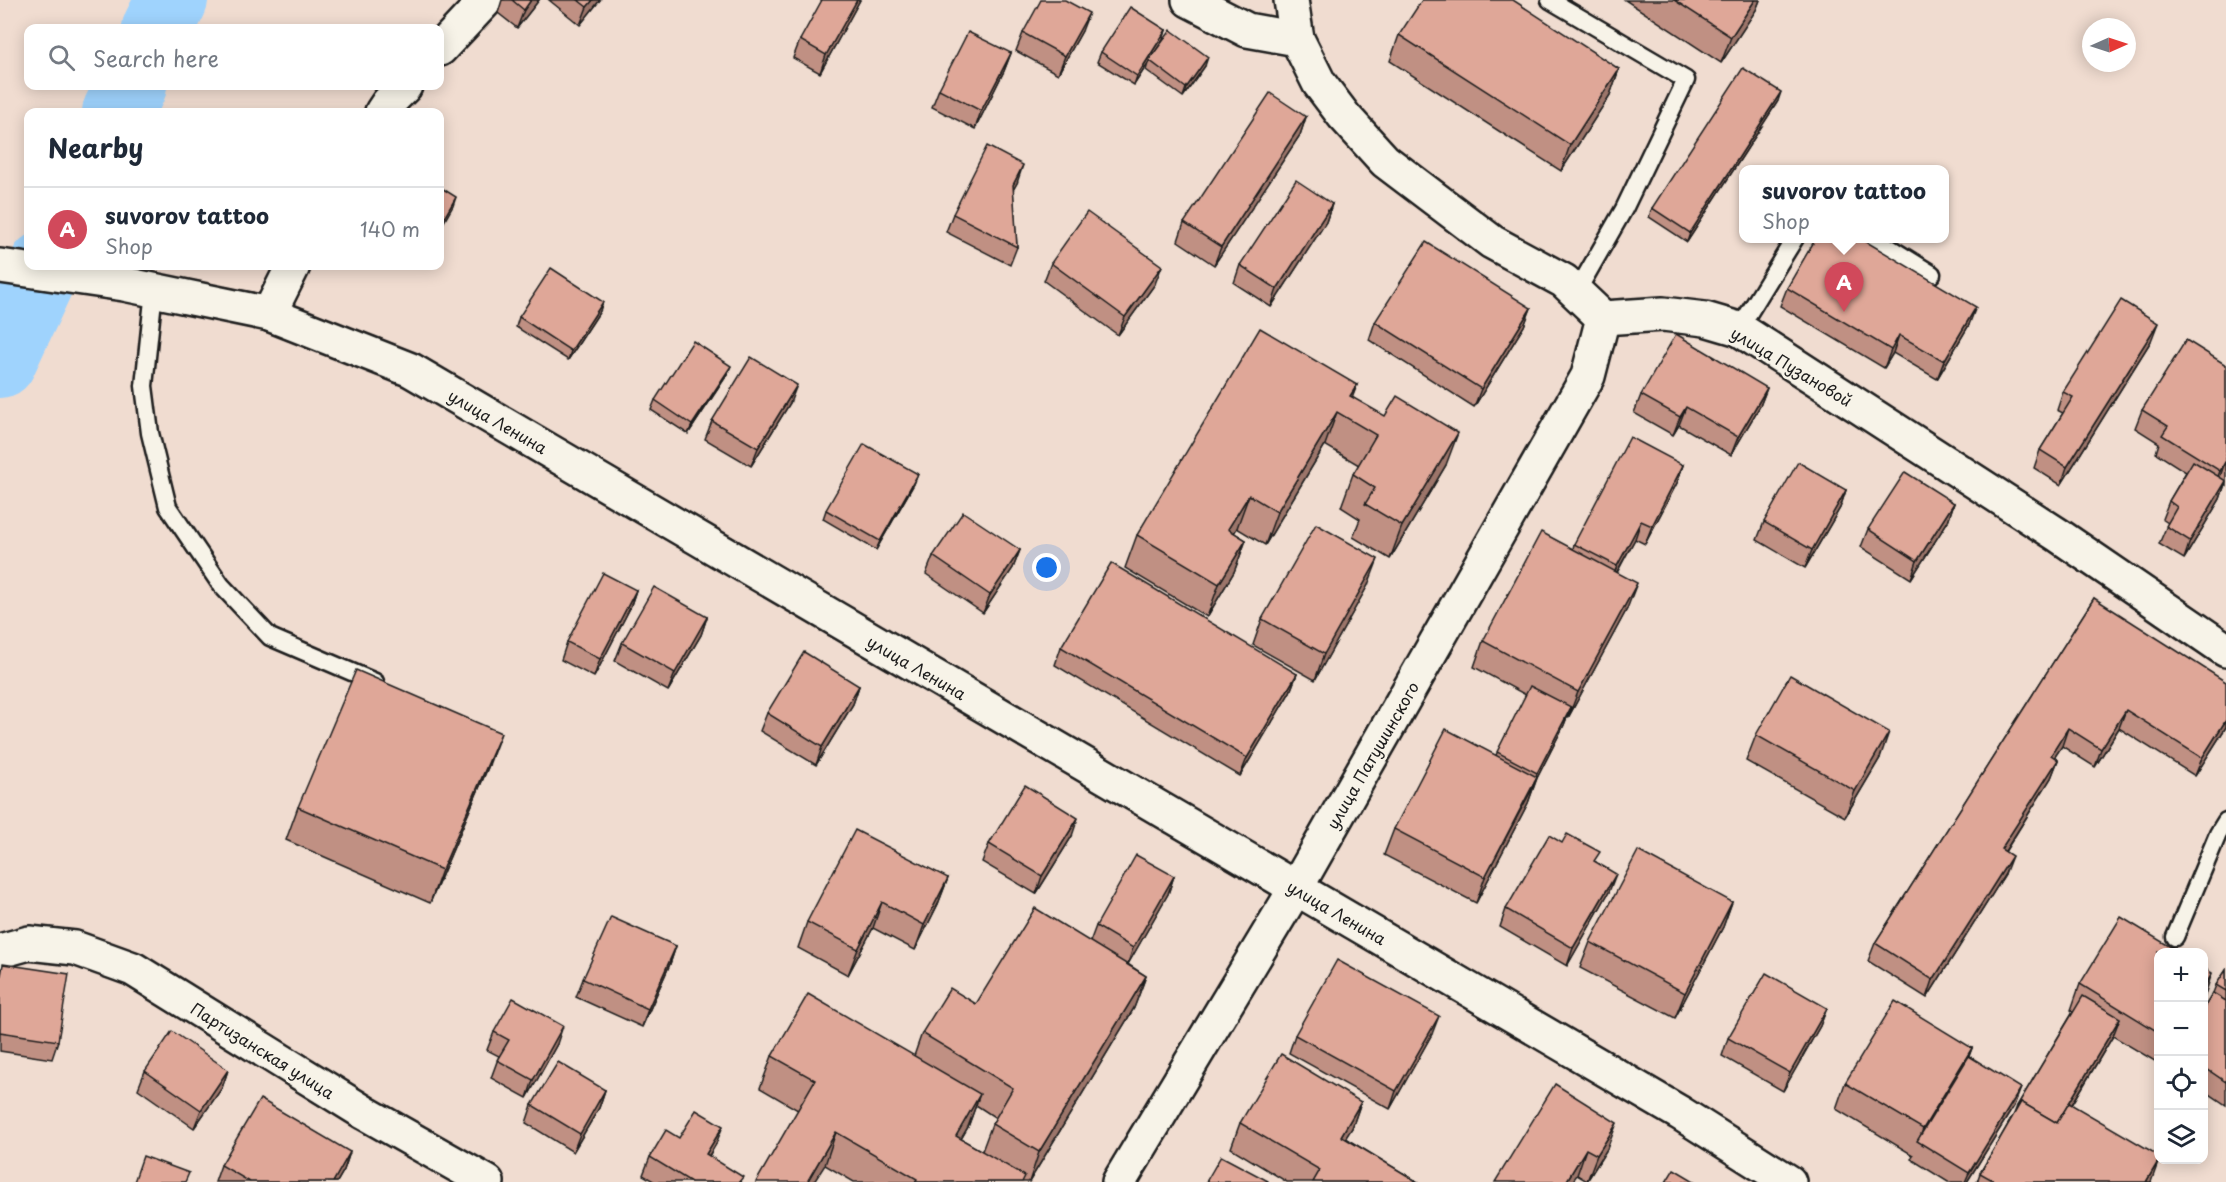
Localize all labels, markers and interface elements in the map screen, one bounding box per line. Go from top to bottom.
north arrow [2082,18,2136,72]
search box [24,24,444,90]
icon: search [45,41,78,74]
text: Search here [93,41,219,74]
text: Nearby [48,128,143,167]
popup [1739,165,1949,243]
text: suvorov tattoo [1762,173,1926,206]
text: suvorov tattoo [105,198,269,231]
text: Shop [1762,206,1810,236]
text: A [60,214,75,244]
text: 140 m [360,214,420,244]
text: Shop [105,231,153,261]
pin: A [1824,262,1864,312]
street label: улица Пузановой [1727,320,1857,412]
street label: улица Ленина [444,383,552,459]
your location [1032,553,1061,582]
street label: улица Ленина [863,629,971,705]
street label: улица Патушинского [1320,677,1424,833]
street label: улица Ленина [1283,874,1391,950]
map controls [2154,948,2208,1164]
button: + [2154,948,2208,1002]
street label: Партизанская улица [187,996,339,1104]
button: − [2154,1002,2208,1056]
button: locate [2154,1056,2208,1110]
button: layers [2154,1110,2208,1164]

